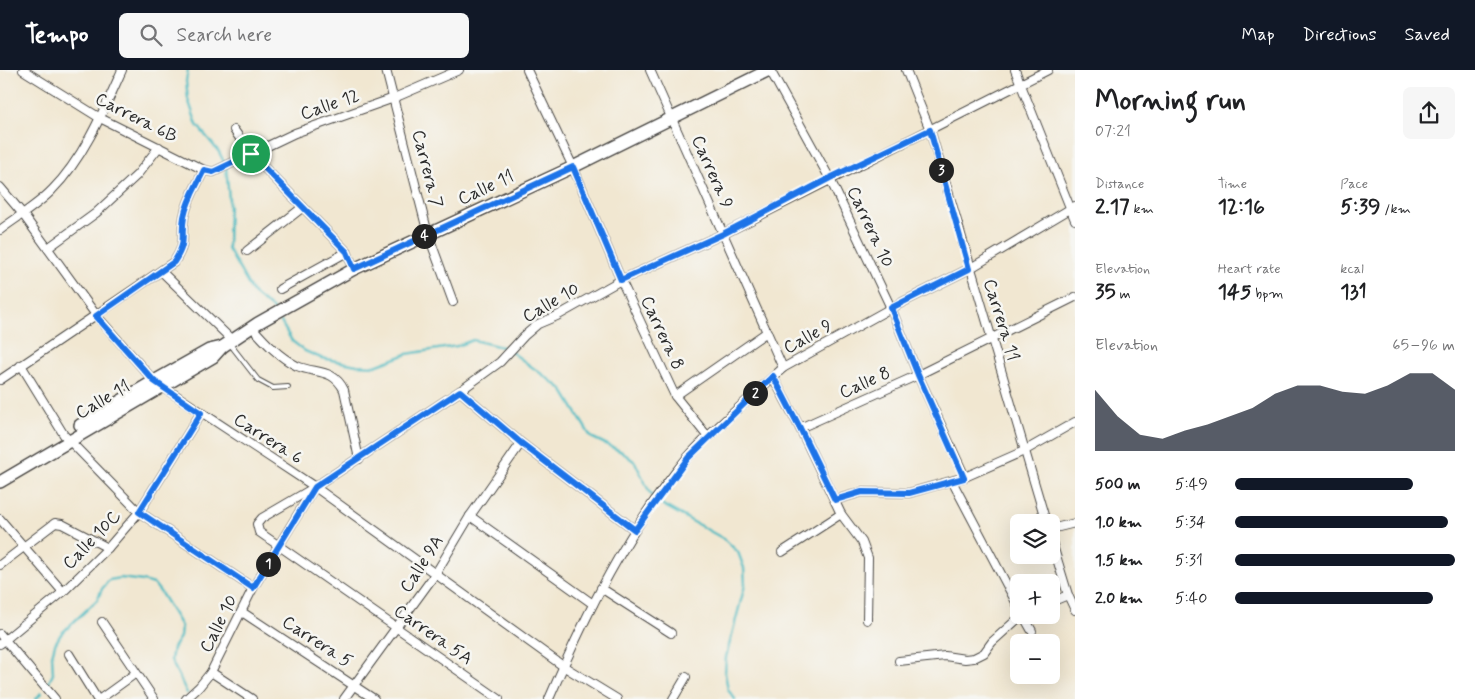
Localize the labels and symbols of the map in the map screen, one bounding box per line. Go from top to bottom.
street label: Calle 12 [297,84,363,126]
street label: Carrera 6B [91,87,181,149]
street label: Carrera 7 [406,127,448,211]
street label: Carrera 9 [685,132,739,212]
pin [230,133,272,175]
pin: 3 [928,158,954,182]
street label: Calle 11 [454,165,518,211]
street label: Carrera 10 [841,182,899,272]
pin: 4 [412,224,436,248]
street label: Carrera 11 [977,276,1025,364]
street label: Calle 10 [518,277,584,329]
street label: Carrera 8 [634,292,690,374]
street label: Calle 9 [779,314,837,360]
street label: Calle 8 [836,361,894,405]
street label: Calle 11 [71,375,135,425]
pin: 2 [742,380,768,406]
street label: Carrera 6 [229,408,307,470]
street label: Calle 10C [57,505,127,575]
street label: Calle 9A [394,531,450,597]
pin: 1 [256,552,280,576]
street label: Calle 10 [194,591,244,657]
street label: Carrera 5A [389,599,477,671]
street label: Carrera 5 [277,610,357,674]

